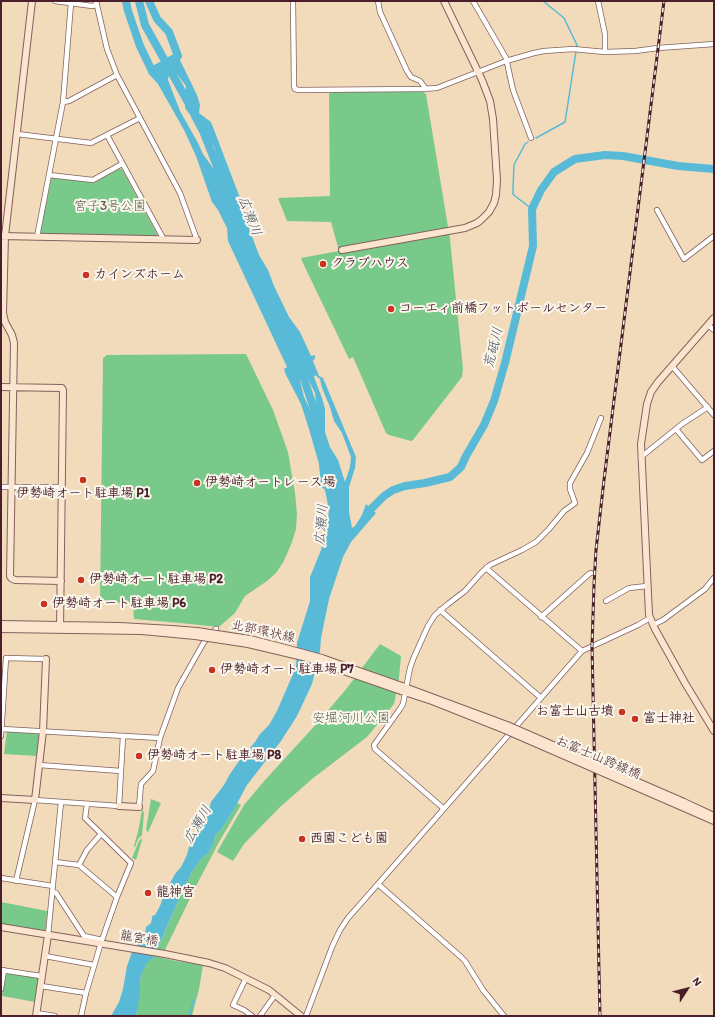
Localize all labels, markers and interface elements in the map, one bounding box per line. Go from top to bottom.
water label: 広瀬川 [234,193,264,239]
park label: 宮子3号公園 [74,199,146,215]
place label: クラブハウス [331,256,409,272]
marker: クラブハウス [318,259,328,269]
place label: カインズホーム [94,267,185,283]
marker: カインズホーム [81,270,91,280]
place label: コーエィ前橋フットボールセンター [399,301,607,317]
marker: コーエィ前橋フットボールセンター [386,304,396,314]
water label: 荒砥川 [481,326,507,370]
marker: 伊勢崎オート駐車場 P1 [78,475,88,485]
place label: 伊勢崎オートレース場 [205,475,336,491]
marker: 伊勢崎オートレース場 [192,478,202,488]
place label: 伊勢崎オート駐車場 P1 [16,486,150,502]
water label: 広瀬川 [312,503,332,547]
place label: 伊勢崎オート駐車場 P2 [89,572,223,588]
marker: 伊勢崎オート駐車場 P2 [76,575,86,585]
place label: 伊勢崎オート駐車場 P6 [52,596,186,612]
marker: 伊勢崎オート駐車場 P6 [39,599,49,609]
street label: 北部環状線 [230,618,296,646]
place label: 伊勢崎オート駐車場 P7 [220,662,354,678]
marker: 伊勢崎オート駐車場 P7 [207,665,217,675]
place label: お富士山古墳 [536,704,614,720]
marker: お富士山古墳 [617,707,627,717]
park label: 安堀河川公園 [312,711,390,727]
place label: 富士神社 [643,711,695,727]
marker: 富士神社 [630,714,640,724]
street label: お富士山跨線橋 [553,733,643,783]
place label: 伊勢崎オート駐車場 P8 [147,748,281,764]
marker: 伊勢崎オート駐車場 P8 [134,751,144,761]
water label: 広瀬川 [180,803,216,847]
place label: 西園こども園 [310,831,388,847]
marker: 西園こども園 [297,834,307,844]
place label: 龍神宮 [156,885,195,901]
marker: 龍神宮 [143,888,153,898]
street label: 龍宮橋 [118,928,160,950]
north arrow [667,969,707,1009]
text: N [690,975,705,988]

